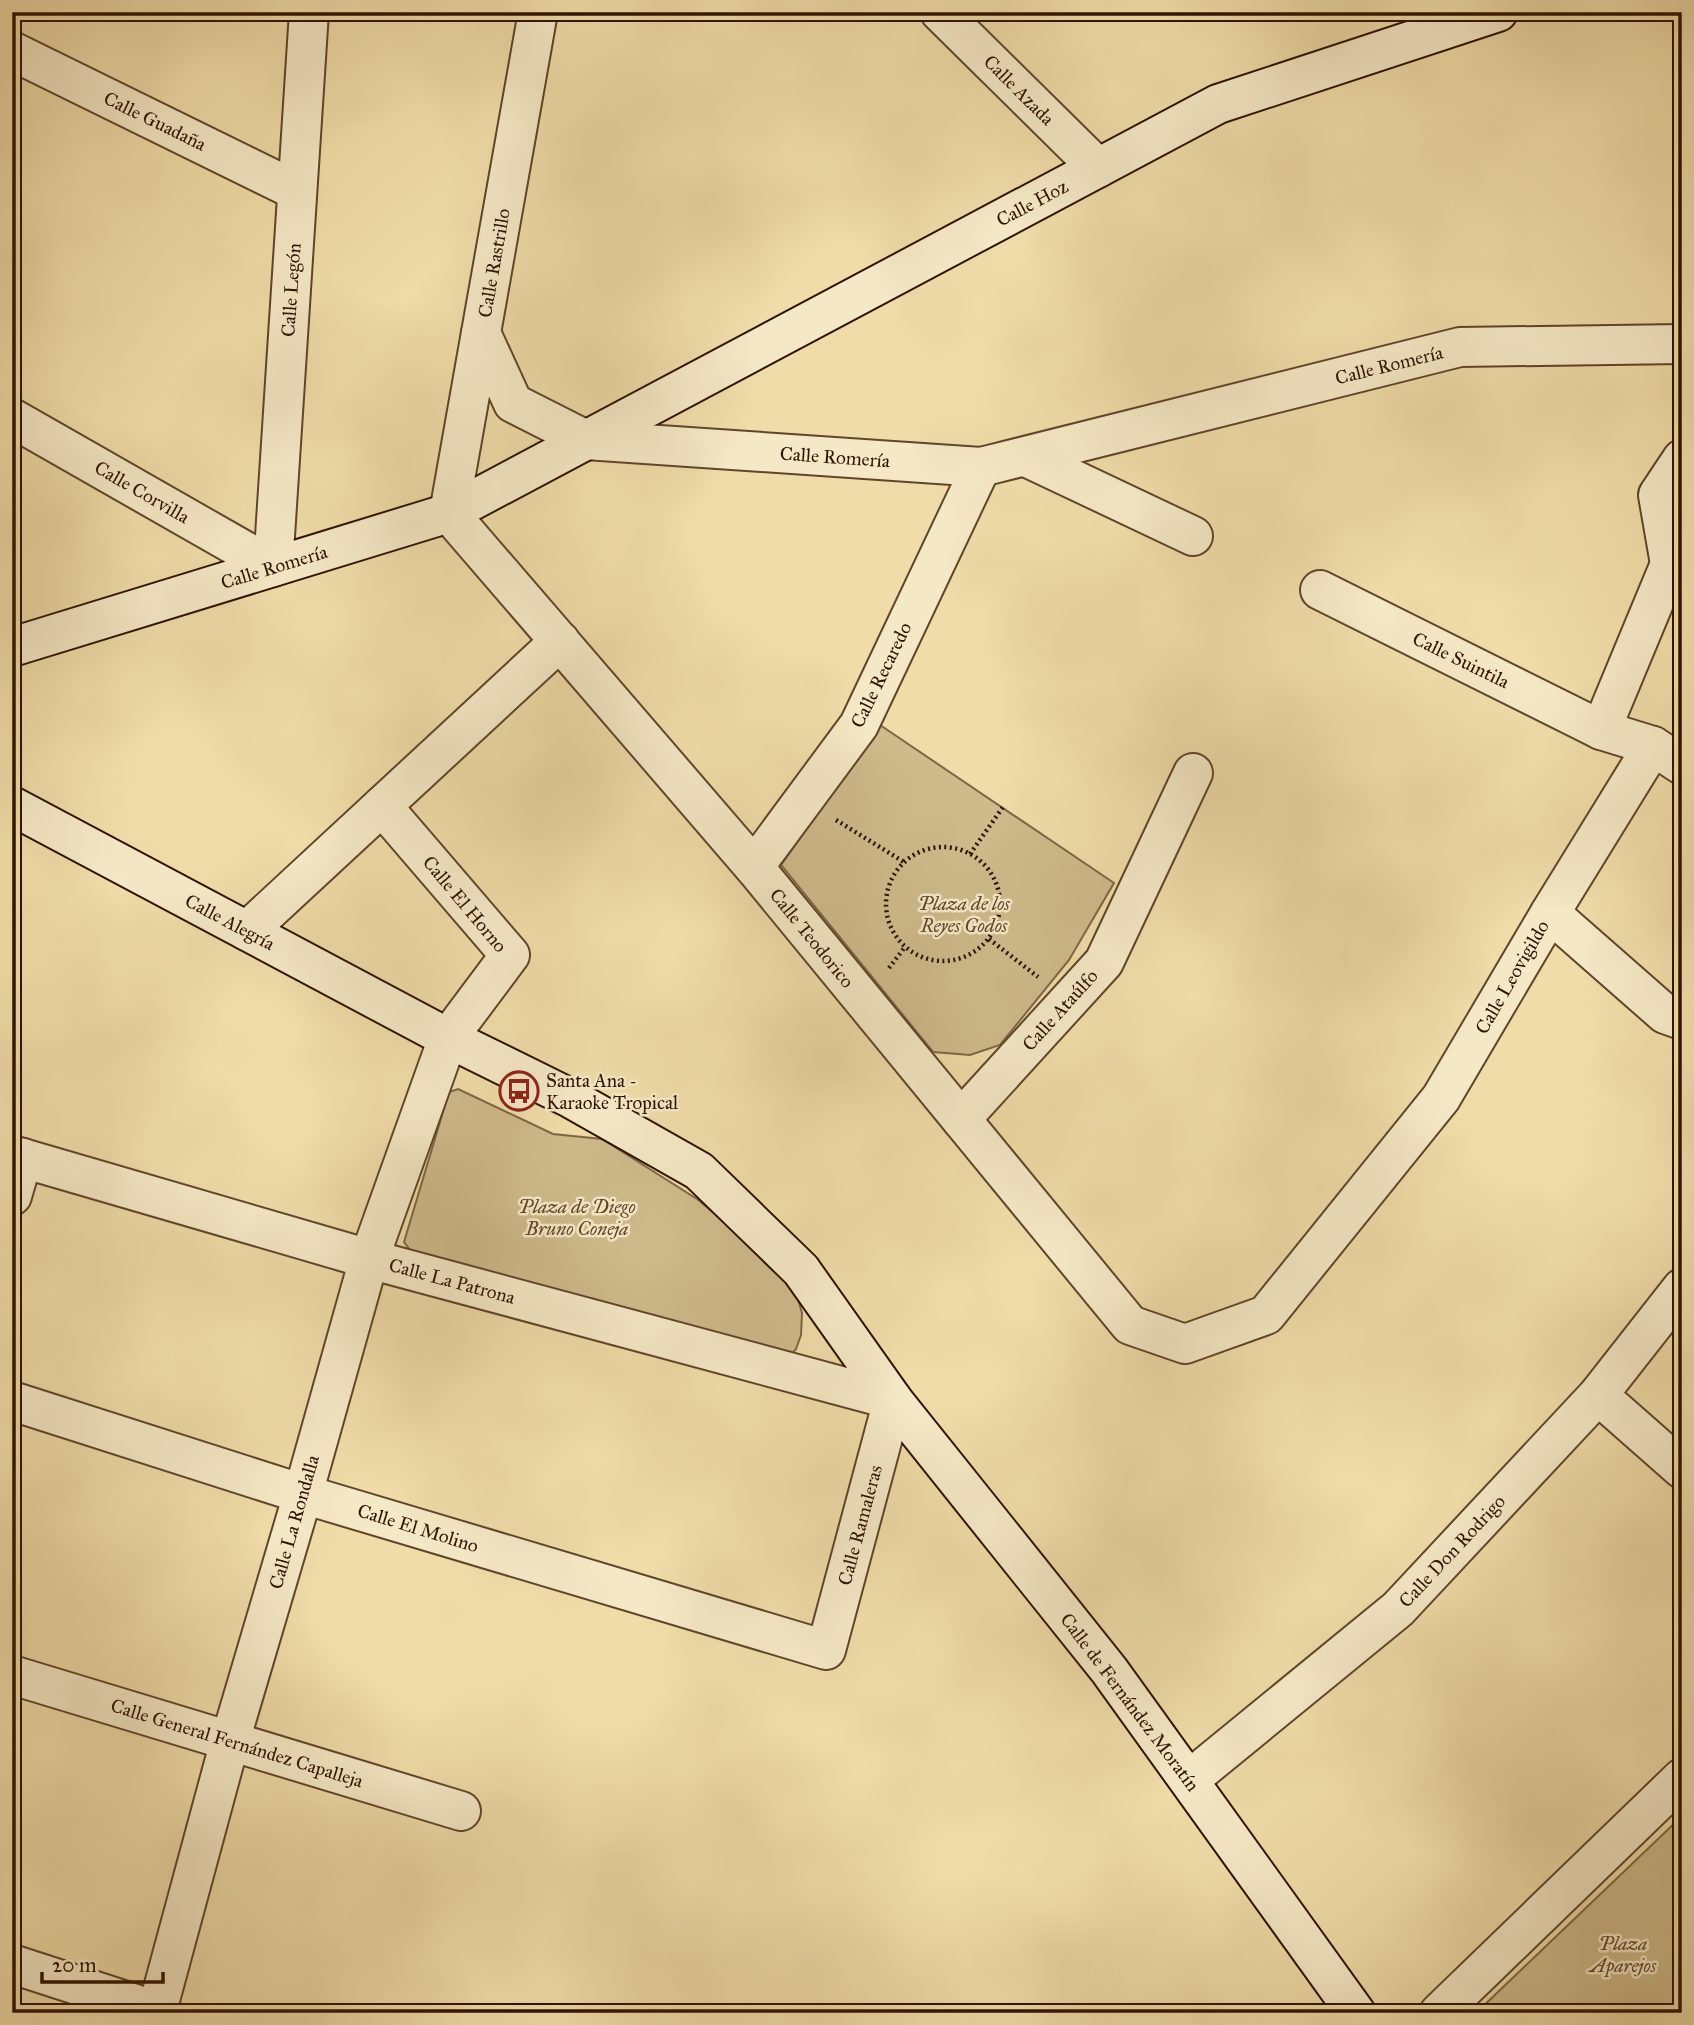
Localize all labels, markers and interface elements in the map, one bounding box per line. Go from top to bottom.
street label: Calle Azada [979,50,1060,131]
street label: Calle Guadaña [100,86,211,156]
street label: Calle Hoz [992,174,1072,231]
street label: Calle Rastrillo [473,206,515,319]
street label: Calle Legón [276,242,307,338]
street label: Calle Romería [1333,340,1446,389]
street label: Calle Romería [779,442,892,472]
street label: Calle Corvilla [90,456,194,529]
street label: Calle Romería [218,540,331,594]
street label: Calle Recaredo [846,618,917,732]
street label: Calle Suintila [1409,627,1514,694]
street label: Calle El Horno [418,851,512,957]
street label: Calle Teodorico [765,884,859,993]
street label: Calle Alegría [181,889,280,957]
park label: Plaza de los Reyes Godos [918,892,1010,937]
street label: Calle Leovigildo [1470,916,1555,1038]
street label: Calle Ataúlfo [1017,964,1103,1056]
place label: Santa Ana - Karaoke Tropical [546,1069,679,1114]
bus stop icon: Santa Ana - Karaoke Tropical [498,1070,540,1112]
park label: Plaza de Diego Bruno Coneja [518,1195,636,1240]
street label: Calle La Patrona [386,1253,519,1309]
street label: Calle La Rondalla [264,1451,324,1592]
street label: Calle Ramaleras [833,1462,887,1588]
street label: Calle Don Rodrigo [1394,1490,1511,1613]
street label: Calle El Molino [355,1499,482,1557]
street label: Calle de Fernández Moratín [1055,1608,1205,1796]
street label: Calle General Fernández Capalleja [108,1694,367,1793]
park label: Plaza Aparejos [1588,1932,1657,1978]
scale bar [42,1941,163,1985]
text: 20 m [52,1952,97,1978]

